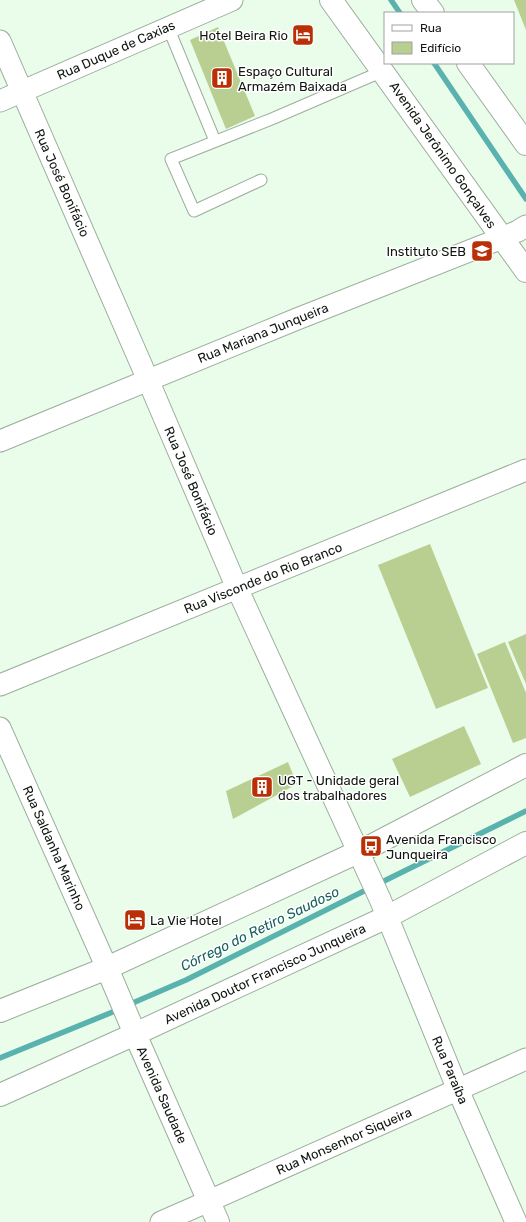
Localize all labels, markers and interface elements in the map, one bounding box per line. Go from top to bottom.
legend [384,12,514,64]
street label: Rua Duque de Caxias [55,17,178,83]
text: Rua [420,21,442,35]
hotel icon: Hotel Beira Rio [290,22,316,48]
place label: Hotel Beira Rio [199,28,288,43]
text: Edifício [420,41,461,55]
place label: Espaço Cultural Armazém Baixada [238,64,347,94]
building icon: Espaço Cultural Armazém Baixada [209,65,235,91]
street label: Avenida Jerônimo Gonçalves [387,79,500,231]
street label: Rua José Bonifácio [31,127,93,239]
school or university icon: Instituto SEB [469,238,495,264]
place label: Instituto SEB [386,244,466,259]
street label: Rua Mariana Junqueira [195,300,331,366]
street label: Rua José Bonifácio [161,424,221,538]
street label: Rua Visconde do Rio Branco [182,539,344,617]
place label: UGT - Unidade geral dos trabalhadores [278,773,399,803]
building icon: UGT - Unidade geral dos trabalhadores [249,774,275,800]
street label: Rua Saldanha Marinho [20,783,88,913]
place label: Avenida Francisco Junqueira [386,832,497,862]
bus stop icon: Avenida Francisco Junqueira [358,833,384,859]
water label: Córrego do Retiro Saudoso [178,883,342,975]
hotel icon: La Vie Hotel [122,907,148,933]
place label: La Vie Hotel [150,913,222,928]
street label: Avenida Doutor Francisco Junqueira [162,921,368,1027]
street label: Rua Paraíba [429,1034,471,1106]
street label: Avenida Saudade [134,1044,190,1146]
street label: Rua Monsenhor Siqueira [274,1104,414,1178]

